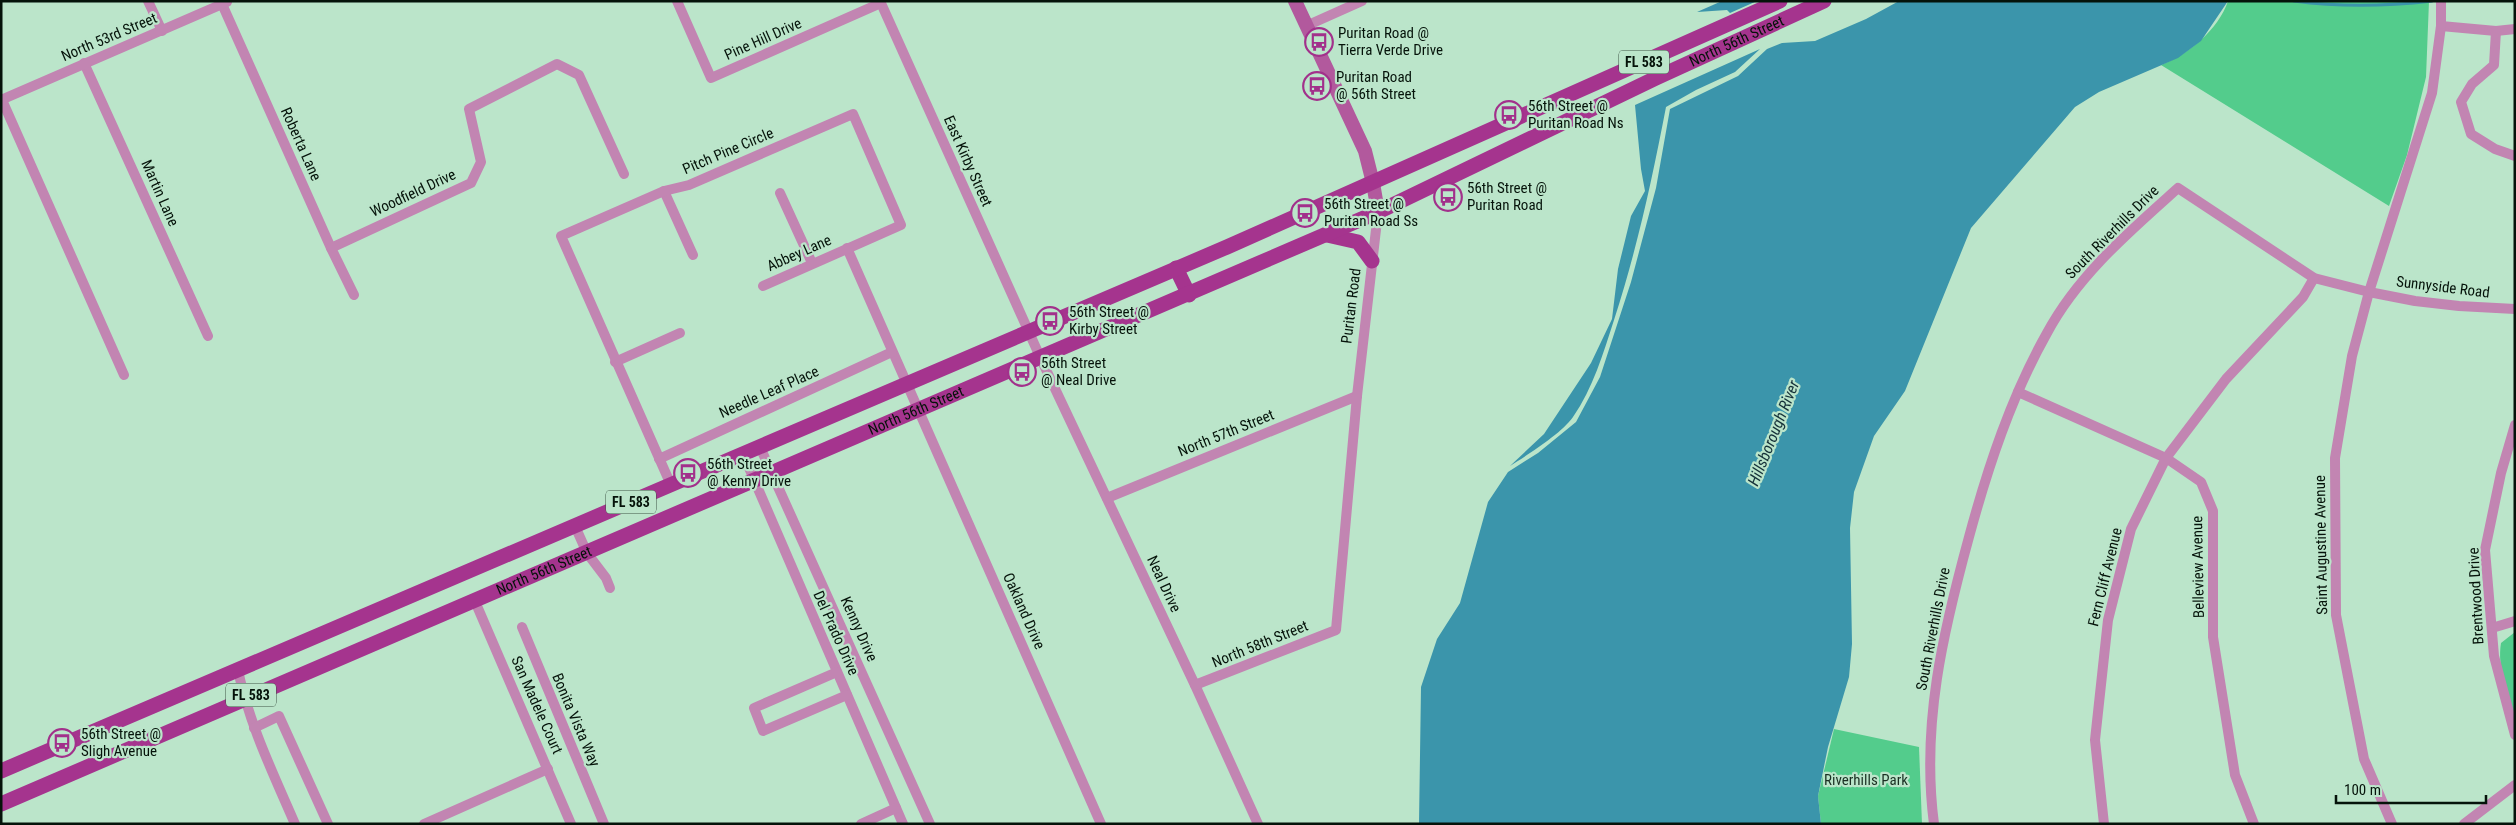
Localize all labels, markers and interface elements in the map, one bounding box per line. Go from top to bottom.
street label: North 53rd Street [58,9,160,65]
street label: North 56th Street [1686,12,1787,71]
street label: Pine Hill Drive [722,14,804,64]
place label: Puritan Road @ Tierra Verde Drive [1338,24,1443,59]
bus stop icon: Puritan Road @ Tierra Verde Drive [1304,27,1334,57]
road number: FL 583 [1619,51,1669,74]
place label: Puritan Road @ 56th Street [1336,68,1416,103]
bus stop icon: Puritan Road @ 56th Street [1302,71,1332,101]
place label: 56th Street @ Puritan Road Ns [1528,97,1624,132]
bus stop icon: 56th Street @ Puritan Road Ns [1494,100,1524,130]
street label: Roberta Lane [277,104,325,184]
street label: East Kirby Street [940,113,996,209]
street label: Pitch Pine Circle [680,124,776,178]
street label: Martin Lane [137,157,183,229]
street label: Woodfield Drive [367,165,459,221]
place label: 56th Street @ Puritan Road [1467,179,1547,214]
bus stop icon: 56th Street @ Puritan Road [1433,182,1463,212]
street label: South Riverhills Drive [2062,182,2162,282]
place label: 56th Street @ Puritan Road Ss [1324,195,1418,230]
bus stop icon: 56th Street @ Puritan Road Ss [1290,198,1320,228]
street label: Abbey Lane [764,231,834,275]
street label: Puritan Road [1337,267,1365,345]
street label: Sunnyside Road [2395,272,2491,302]
place label: 56th Street @ Kirby Street [1069,303,1149,338]
bus stop icon: 56th Street @ Kirby Street [1035,306,1065,336]
place label: 56th Street @ Neal Drive [1041,354,1116,389]
bus stop icon: 56th Street @ Neal Drive [1007,357,1037,387]
street label: Needle Leaf Place [716,362,822,422]
water label: Hillsborough River [1744,377,1804,489]
street label: North 56th Street [866,382,966,439]
street label: North 57th Street [1175,406,1277,460]
place label: 56th Street @ Kenny Drive [707,455,791,490]
bus stop icon: 56th Street @ Kenny Drive [673,458,703,488]
street label: Saint Augustine Avenue [2311,475,2331,615]
road number: FL 583 [606,491,656,514]
street label: Belleview Avenue [2188,516,2208,618]
street label: Fern Cliff Avenue [2084,526,2126,628]
street label: North 56th Street [494,542,594,599]
street label: Brentwood Drive [2464,547,2488,645]
street label: Neal Drive [1143,553,1185,615]
street label: South Riverhills Drive [1912,566,1954,692]
street label: Oakland Drive [999,570,1049,652]
street label: Del Prado Drive [809,588,863,678]
street label: Kenny Drive [837,594,881,664]
street label: North 58th Street [1209,617,1311,671]
street label: San Madele Court [507,653,567,757]
street label: Bonita Vista Way [548,671,604,769]
road number: FL 583 [226,684,276,706]
place label: 56th Street @ Sligh Avenue [81,725,161,760]
bus stop icon: 56th Street @ Sligh Avenue [47,728,77,758]
park label: Riverhills Park [1824,771,1908,789]
scale bar [2336,772,2486,804]
text: 100 m [2344,781,2381,799]

